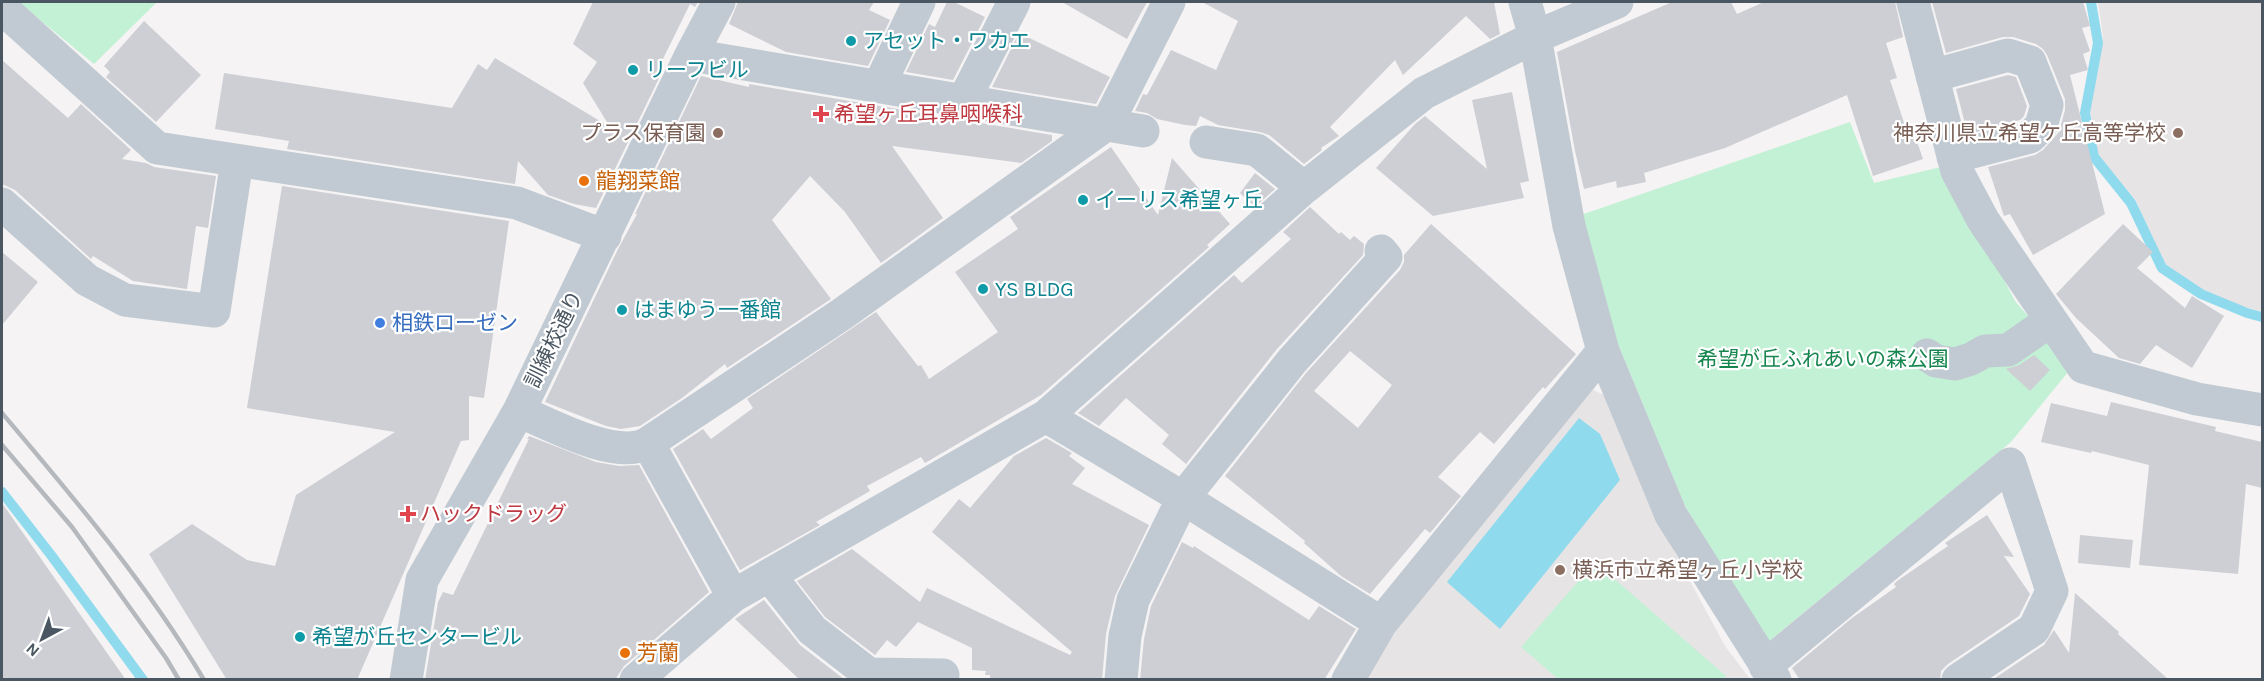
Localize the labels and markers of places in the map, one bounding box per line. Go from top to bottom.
place label: アセット・ワカエ [863,29,1031,53]
marker: アセット・ワカエ [844,34,858,48]
place label: リーフビル [645,58,749,82]
marker: リーフビル [626,63,640,77]
place label: 希望ヶ丘耳鼻咽喉科 [834,102,1023,126]
marker: 希望ヶ丘耳鼻咽喉科 [812,105,830,123]
place label: プラス保育園 [580,121,706,145]
place label: 神奈川県立希望ケ丘高等学校 [1893,121,2166,145]
marker: プラス保育園 [711,126,725,140]
marker: 神奈川県立希望ケ丘高等学校 [2171,126,2185,140]
place label: 龍翔菜館 [596,169,680,193]
marker: 龍翔菜館 [577,174,591,188]
place label: イーリス希望ヶ丘 [1095,188,1263,212]
marker: イーリス希望ヶ丘 [1076,193,1090,207]
place label: YS BLDG [995,277,1074,301]
marker: YS BLDG [976,282,990,296]
place label: はまゆう一番館 [634,298,781,322]
marker: はまゆう一番館 [615,303,629,317]
place label: 相鉄ローゼン [392,311,518,335]
marker: 相鉄ローゼン [373,316,387,330]
place label: ハックドラッグ [420,502,567,526]
marker: ハックドラッグ [401,507,415,521]
place label: 横浜市立希望ヶ丘小学校 [1572,558,1803,582]
marker: 横浜市立希望ヶ丘小学校 [1553,563,1567,577]
place label: 希望が丘センタービル [312,625,522,649]
marker: 希望が丘センタービル [293,630,307,644]
place label: 芳蘭 [637,641,679,665]
marker: 芳蘭 [618,646,632,660]

